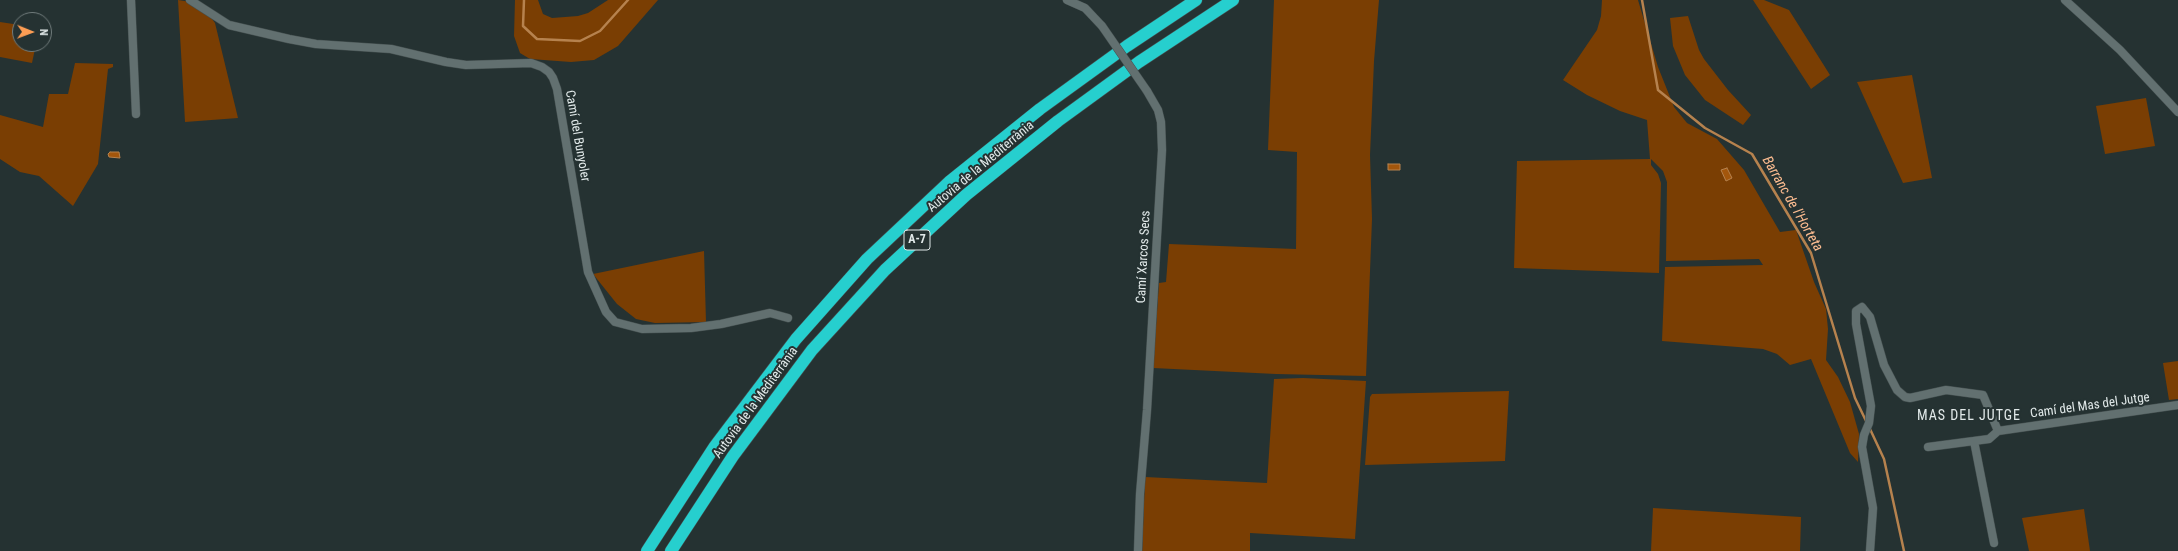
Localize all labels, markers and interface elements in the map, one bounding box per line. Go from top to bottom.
north arrow [12,12,52,52]
text: N [37,29,50,36]
street label: Camí del Bunyoler [561,89,593,183]
street label: Autovia de la Mediterrània [925,118,1037,216]
water label: Barranc de l'Horteta [1758,154,1826,254]
street label: Camí Xarcos Secs [1134,210,1154,304]
road number: A-7 [904,230,930,250]
street label: Autovia de la Mediterrània [710,344,802,462]
street label: Camí del Mas del Jutge [2029,390,2151,422]
district label: MAS DEL JUTGE [1917,408,2021,424]

